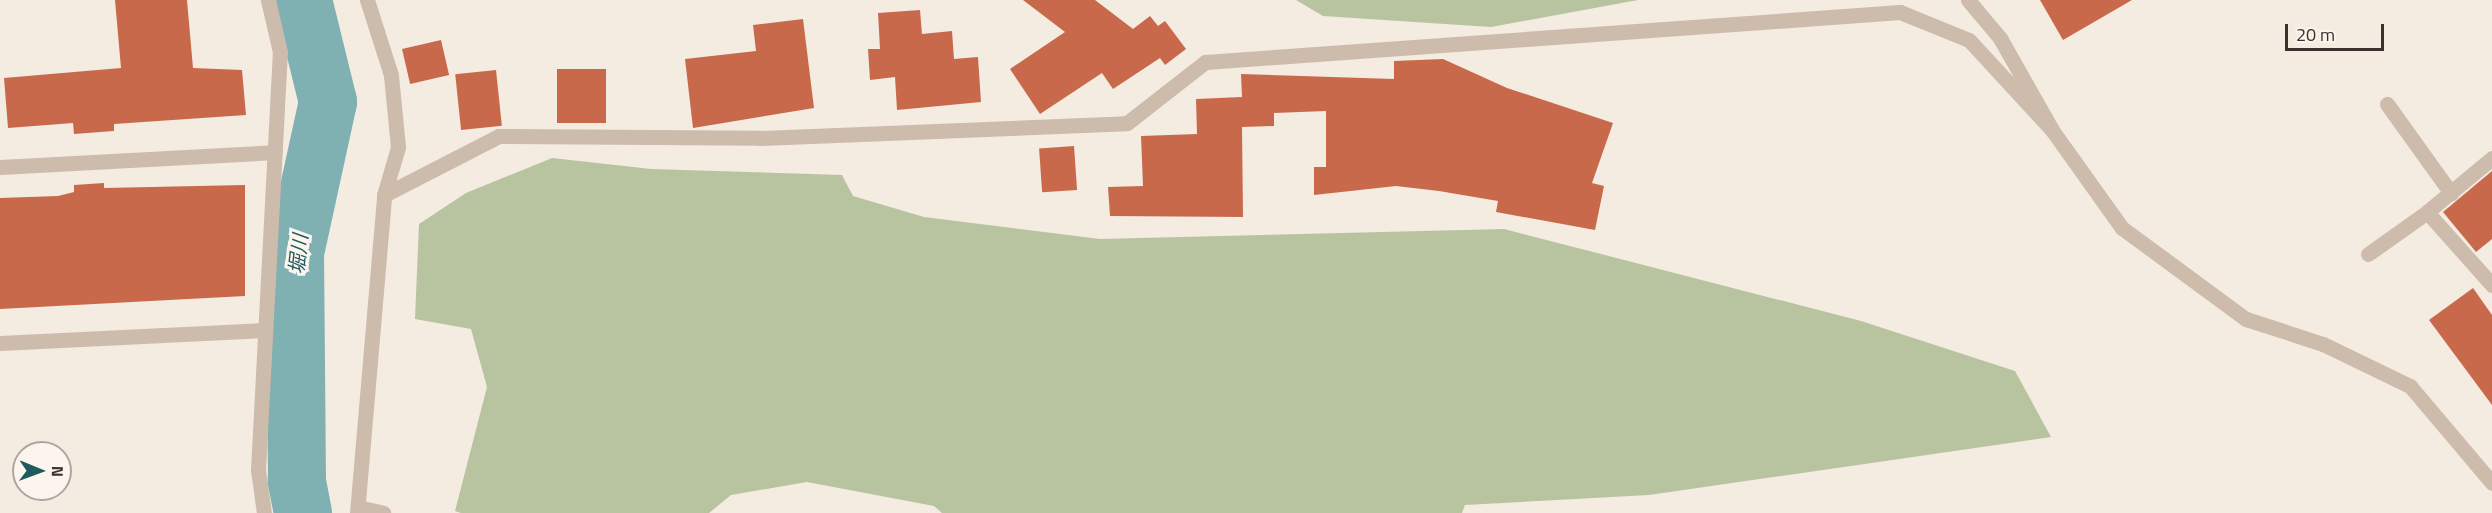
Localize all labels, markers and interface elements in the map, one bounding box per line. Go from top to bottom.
scale bar [2288,12,2387,50]
text: 20 m [2296,21,2335,48]
water label: 堀川 [284,233,312,275]
north arrow [12,441,72,501]
text: N [46,466,70,477]

